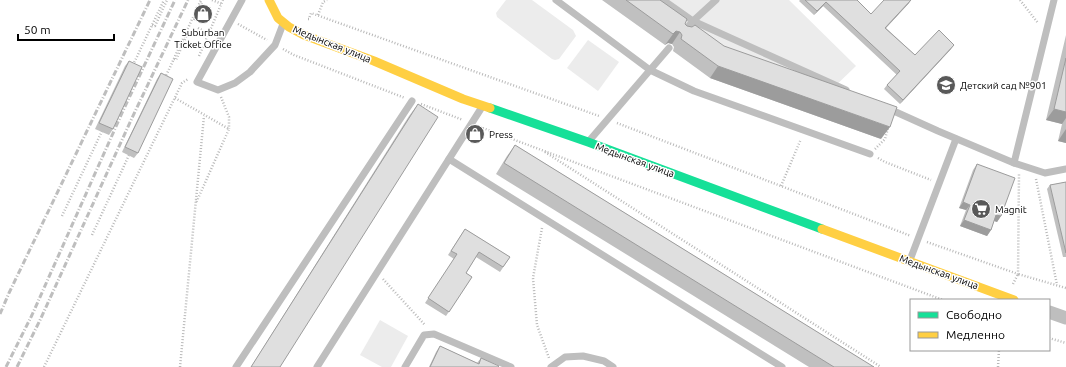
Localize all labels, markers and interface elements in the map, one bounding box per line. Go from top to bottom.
shop icon: Suburban Ticket Office [192,3,214,25]
scale bar [18,16,114,42]
text: 50 m [24,23,51,36]
street label: Медынская улица [291,23,373,65]
place label: Suburban Ticket Office [174,27,232,50]
school or university icon: Детский сад №901 [935,74,957,96]
place label: Детский сад №901 [960,80,1047,91]
shop icon: Press [464,123,486,145]
place label: Press [489,129,513,140]
street label: Медынская улица [594,141,676,179]
supermarket icon: Magnit [970,198,992,220]
place label: Magnit [995,204,1027,215]
street label: Медынская улица [898,253,980,291]
legend [910,299,1050,351]
text: Свободно [946,308,1002,321]
text: Медленно [946,328,1005,341]

